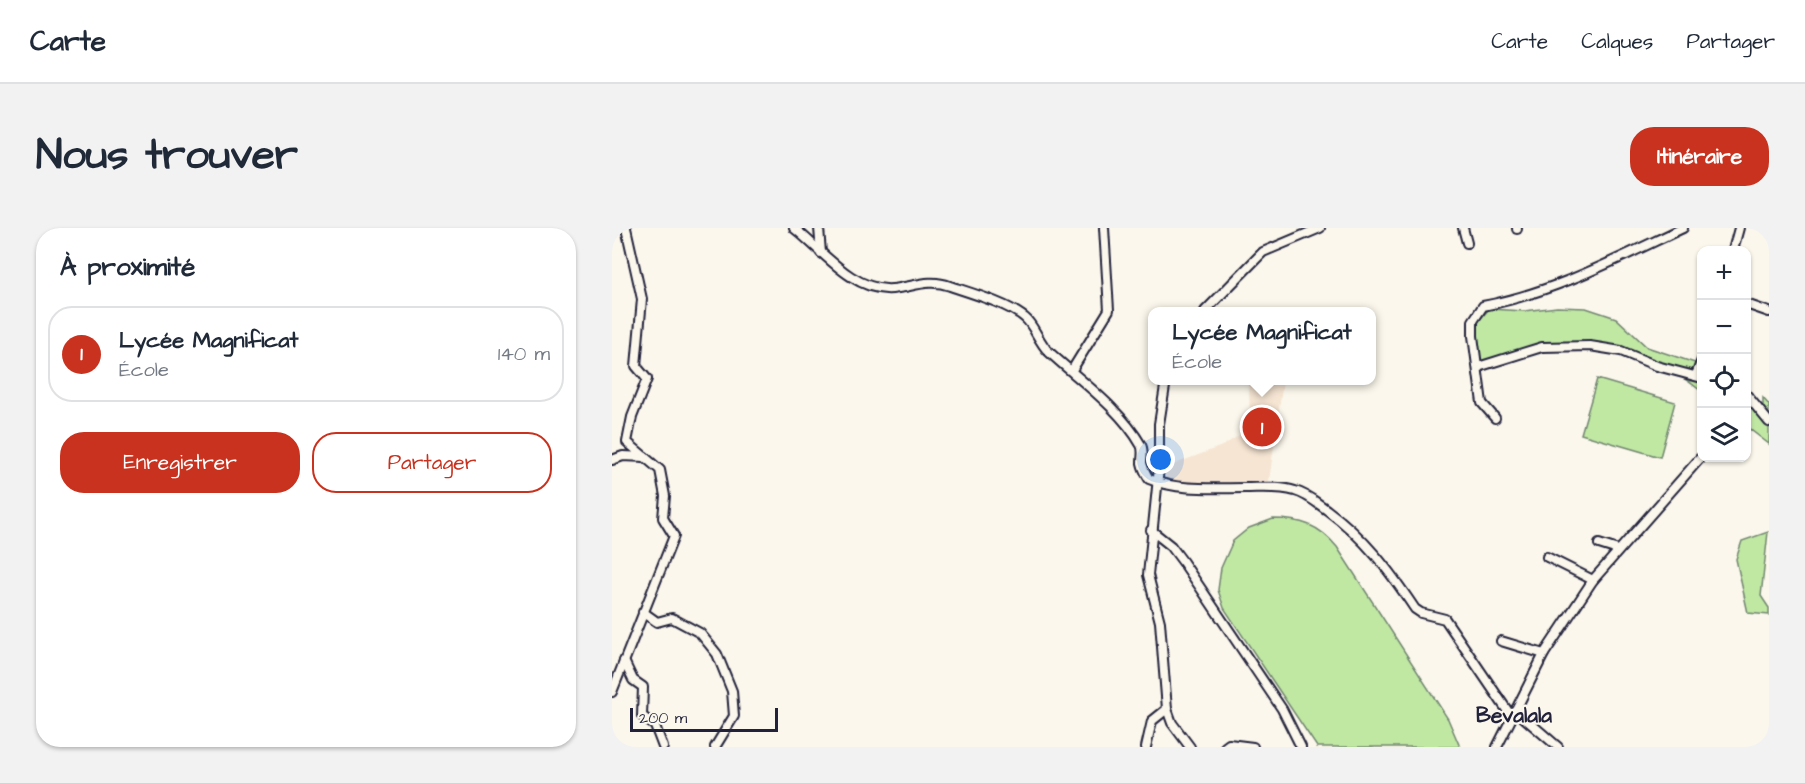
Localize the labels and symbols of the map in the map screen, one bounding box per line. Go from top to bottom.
pin: 1 [1242,404,1282,450]
your location [1146,445,1175,474]
district label: Bevalala [1476,701,1552,730]
scale bar [630,705,778,732]

